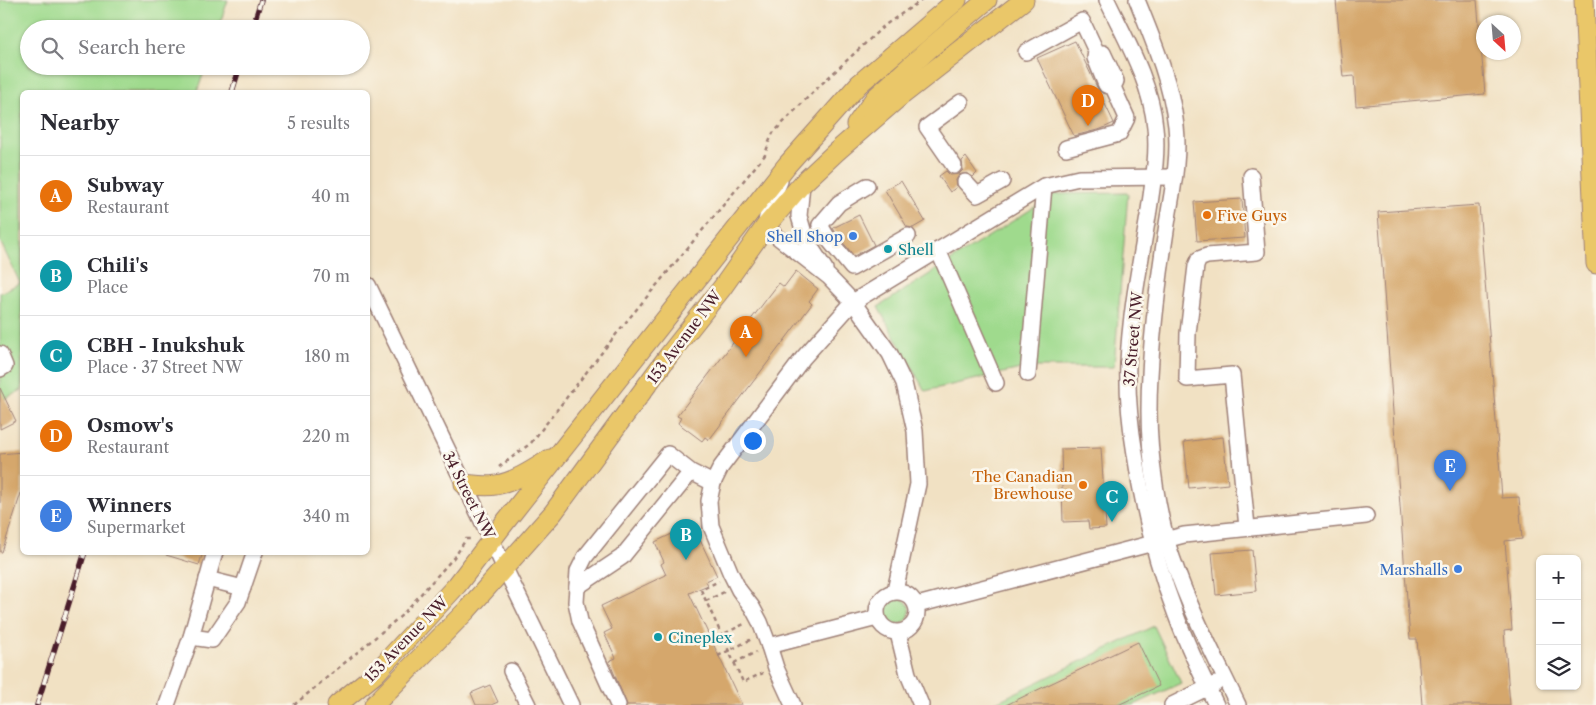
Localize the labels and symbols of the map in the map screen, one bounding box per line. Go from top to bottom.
north arrow [1476,15,1521,60]
pin: D [1072,85,1104,126]
place label: Five Guys [1217,206,1287,225]
marker: Five Guys [1201,209,1213,221]
place label: Shell Shop [767,227,843,246]
marker: Shell Shop [847,230,859,242]
place label: Shell [898,240,934,259]
marker: Shell [882,243,894,255]
street label: 153 Avenue NW [643,286,726,388]
street label: 37 Street NW [1119,290,1147,387]
pin: A [730,316,762,357]
your location [740,428,766,454]
street label: 34 Street NW [439,448,500,543]
pin: E [1434,450,1466,491]
place label: The Canadian Brewhouse [972,467,1074,503]
marker: The Canadian Brewhouse [1077,479,1089,491]
pin: C [1096,481,1128,522]
pin: B [670,519,702,560]
place label: Marshalls [1379,560,1448,579]
marker: Marshalls [1452,563,1464,575]
street label: 153 Avenue NW [360,592,452,686]
place label: Cineplex [668,628,732,647]
marker: Cineplex [652,631,664,643]

